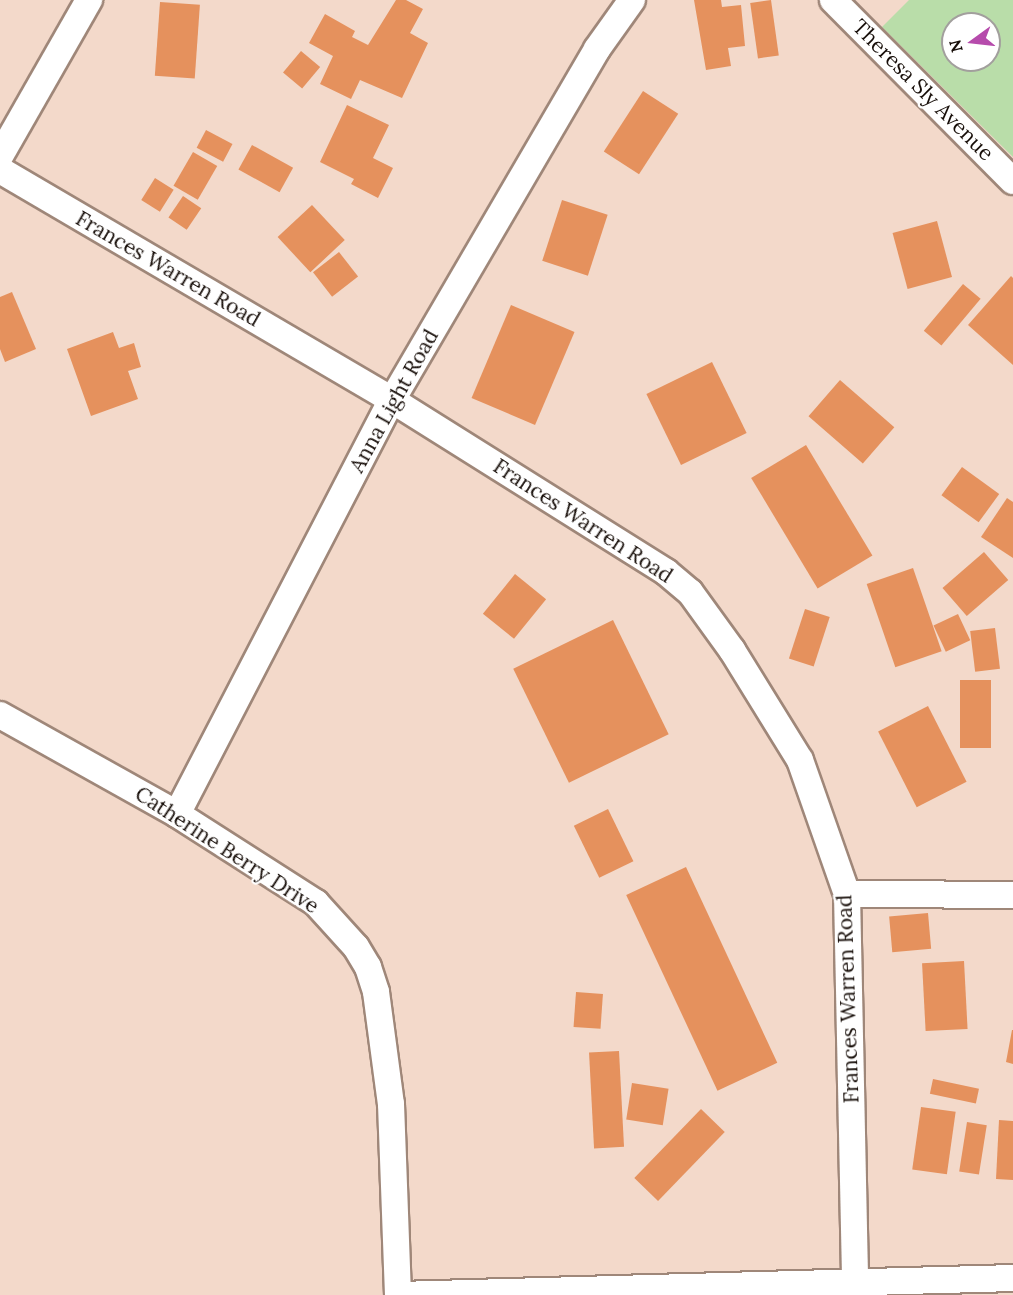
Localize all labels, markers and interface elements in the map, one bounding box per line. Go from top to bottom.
north arrow [941,12,1001,72]
street label: Theresa Sly Avenue [847,14,999,166]
text: N [944,38,967,55]
street label: Frances Warren Road [71,206,265,332]
street label: Anna Light Road [344,325,444,477]
street label: Frances Warren Road [489,454,677,588]
street label: Catherine Berry Drive [130,781,324,919]
street label: Frances Warren Road [832,894,864,1104]

